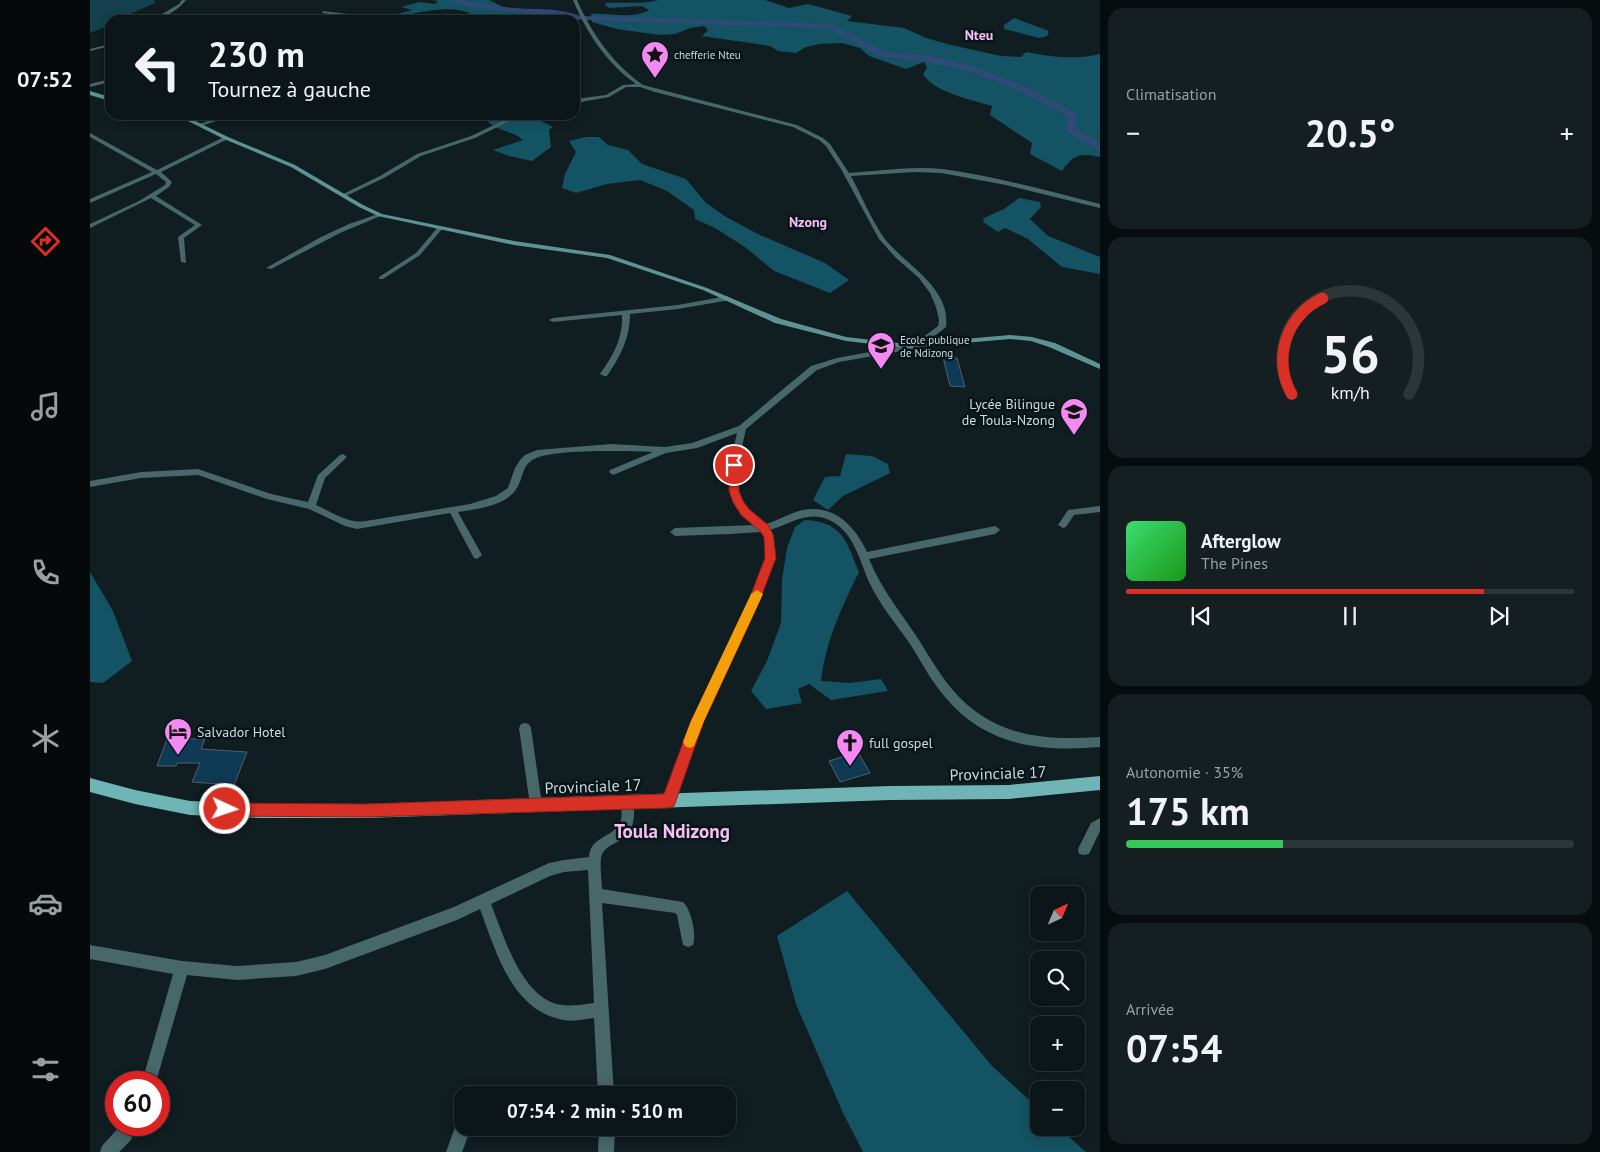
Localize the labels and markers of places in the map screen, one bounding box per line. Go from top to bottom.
place icon: chefferie Nteu [640,40,670,79]
place label: chefferie Nteu [674,48,741,62]
school or university icon: Ecole publique de Ndizong [866,331,896,370]
place label: Ecole publique de Ndizong [900,333,970,360]
place label: Lycée Bilingue de Toula-Nzong [962,395,1055,429]
school or university icon: Lycée Bilingue de Toula-Nzong [1059,397,1089,436]
pin [713,444,755,486]
hotel icon: Salvador Hotel [163,717,193,756]
place label: Salvador Hotel [197,723,285,741]
church icon: full gospel [835,728,865,767]
place label: full gospel [869,734,933,752]

